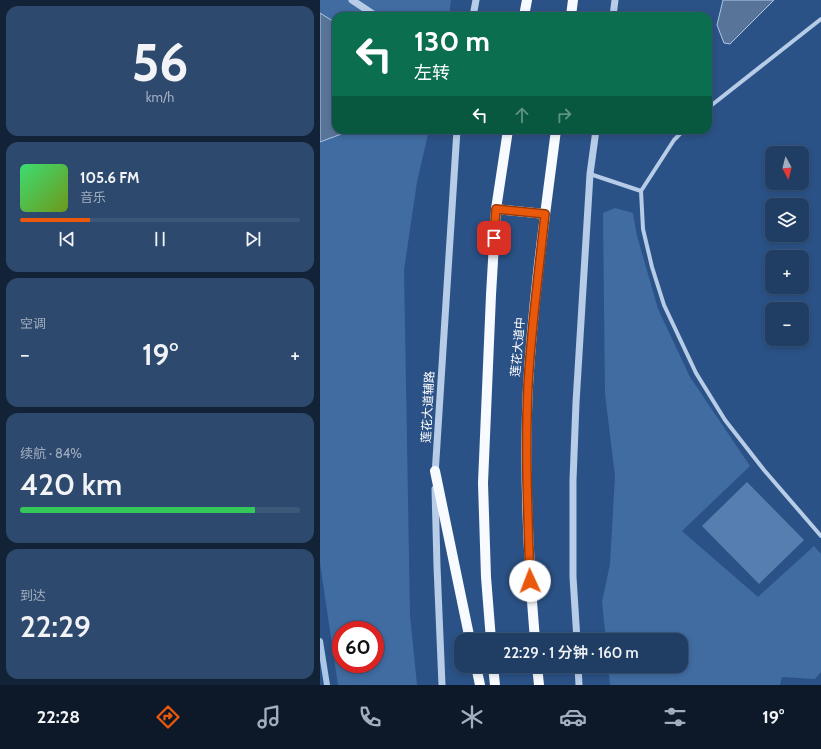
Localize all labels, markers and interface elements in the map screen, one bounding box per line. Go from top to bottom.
text: 130 m [414,24,490,58]
icon: left [348,28,400,80]
text: 56 [131,31,189,94]
text: 左转 [414,62,450,84]
text: km/h [146,89,174,105]
icon: left [469,104,491,126]
icon: ahead [511,104,533,126]
icon: right [553,104,575,126]
north arrow [765,146,809,190]
map controls [765,146,809,346]
text: 105.6 FM [80,169,139,187]
text: 音乐 [80,189,106,205]
button: layers [765,198,809,242]
pin [477,221,511,255]
icon: arrive [483,227,505,249]
icon: previous [56,228,78,250]
icon: pause [149,228,171,250]
icon: next [242,228,264,250]
button: + [765,250,809,294]
button: − [765,302,809,346]
text: 空调 [20,315,46,331]
street label: 莲花大道中 [507,316,528,378]
text: 19° [142,336,178,373]
text: − [20,341,30,368]
text: + [290,341,300,368]
street label: 莲花大道辅路 [418,371,437,443]
text: 续航 · 84% [20,445,82,461]
text: 420 km [20,466,122,503]
position arrow [509,560,551,602]
text: 到达 [20,587,46,603]
text: 22:29 [20,608,91,645]
speed limit sign: 60 [332,621,384,673]
text: 22:29 · 1 分钟 · 160 m [503,644,639,662]
icon: directions [154,703,182,731]
icon: music [255,703,283,731]
icon: phone [356,703,384,731]
icon: climate [458,703,486,731]
icon: car [559,703,587,731]
icon: filters [661,703,689,731]
text: 22:28 [37,706,80,728]
text: 19° [762,706,784,728]

